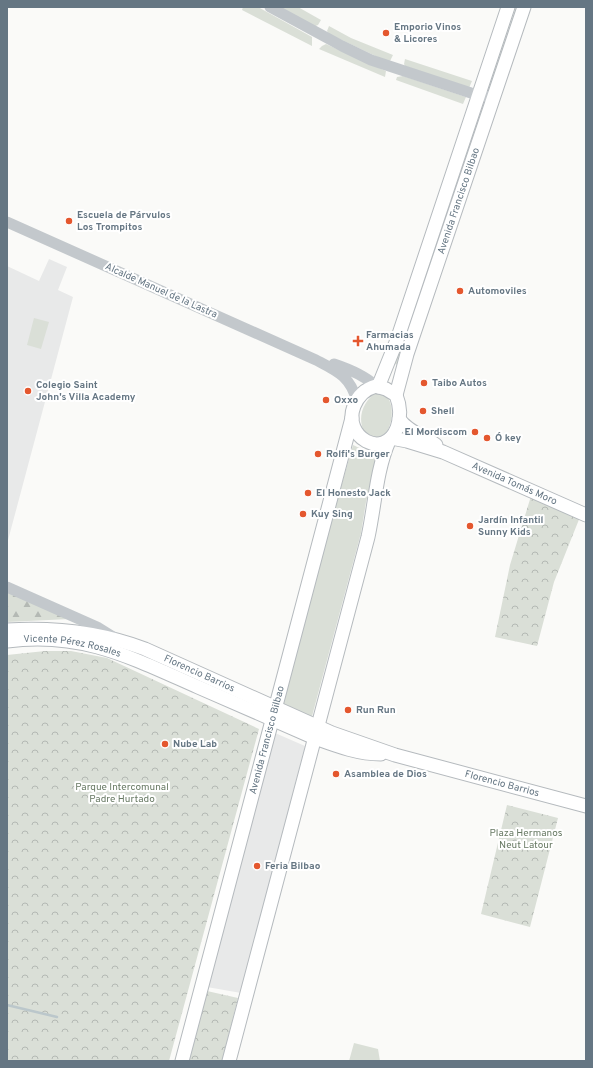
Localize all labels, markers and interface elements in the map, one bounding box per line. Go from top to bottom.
place label: Emporio Vinos & Licores [394,21,461,46]
marker: Emporio Vinos & Licores [381,28,391,38]
street label: Avenida Francisco Bilbao [435,146,483,256]
place label: Escuela de Párvulos Los Trompitos [77,209,171,234]
marker: Escuela de Párvulos Los Trompitos [64,216,74,226]
street label: Alcalde Manuel de la Lastra [103,260,219,322]
place label: Automoviles [468,285,527,298]
marker: Automoviles [455,286,465,296]
place label: Farmacias Ahumada [366,329,414,354]
marker: Farmacias Ahumada [353,336,363,346]
place label: Taibo Autos [432,377,487,390]
marker: Taibo Autos [419,378,429,388]
place label: Colegio Saint John's Villa Academy [36,379,136,404]
marker: Colegio Saint John's Villa Academy [23,386,33,396]
place label: Oxxo [334,394,358,407]
marker: Oxxo [321,395,331,405]
place label: Shell [431,405,455,418]
marker: Shell [418,406,428,416]
place label: El Mordiscom [405,426,467,439]
marker: El Mordiscom [470,427,480,437]
place label: Ó key [495,432,521,445]
marker: Ó key [482,433,492,443]
place label: Rolfi's Burger [326,448,391,461]
marker: Rolfi's Burger [313,449,323,459]
street label: Avenida Tomás Moro [470,459,560,508]
place label: El Honesto Jack [316,487,391,500]
marker: El Honesto Jack [303,488,313,498]
place label: Kuy Sing [311,508,353,521]
marker: Kuy Sing [298,509,308,519]
place label: Jardín Infantil Sunny Kids [478,514,544,539]
marker: Jardín Infantil Sunny Kids [465,521,475,531]
street label: Vicente Pérez Rosales [23,632,123,660]
street label: Florencio Barrios [162,652,237,695]
street label: Avenida Francisco Bilbao [246,684,288,796]
place label: Run Run [356,704,396,717]
marker: Run Run [343,705,353,715]
place label: Nube Lab [173,738,217,751]
marker: Nube Lab [160,739,170,749]
street label: Florencio Barrios [463,767,541,800]
place label: Asamblea de Dios [344,768,427,781]
marker: Asamblea de Dios [331,769,341,779]
park label: Parque Intercomunal Padre Hurtado [75,781,169,806]
park label: Plaza Hermanos Neut Latour [489,827,563,852]
place label: Feria Bilbao [265,860,321,873]
marker: Feria Bilbao [252,861,262,871]

